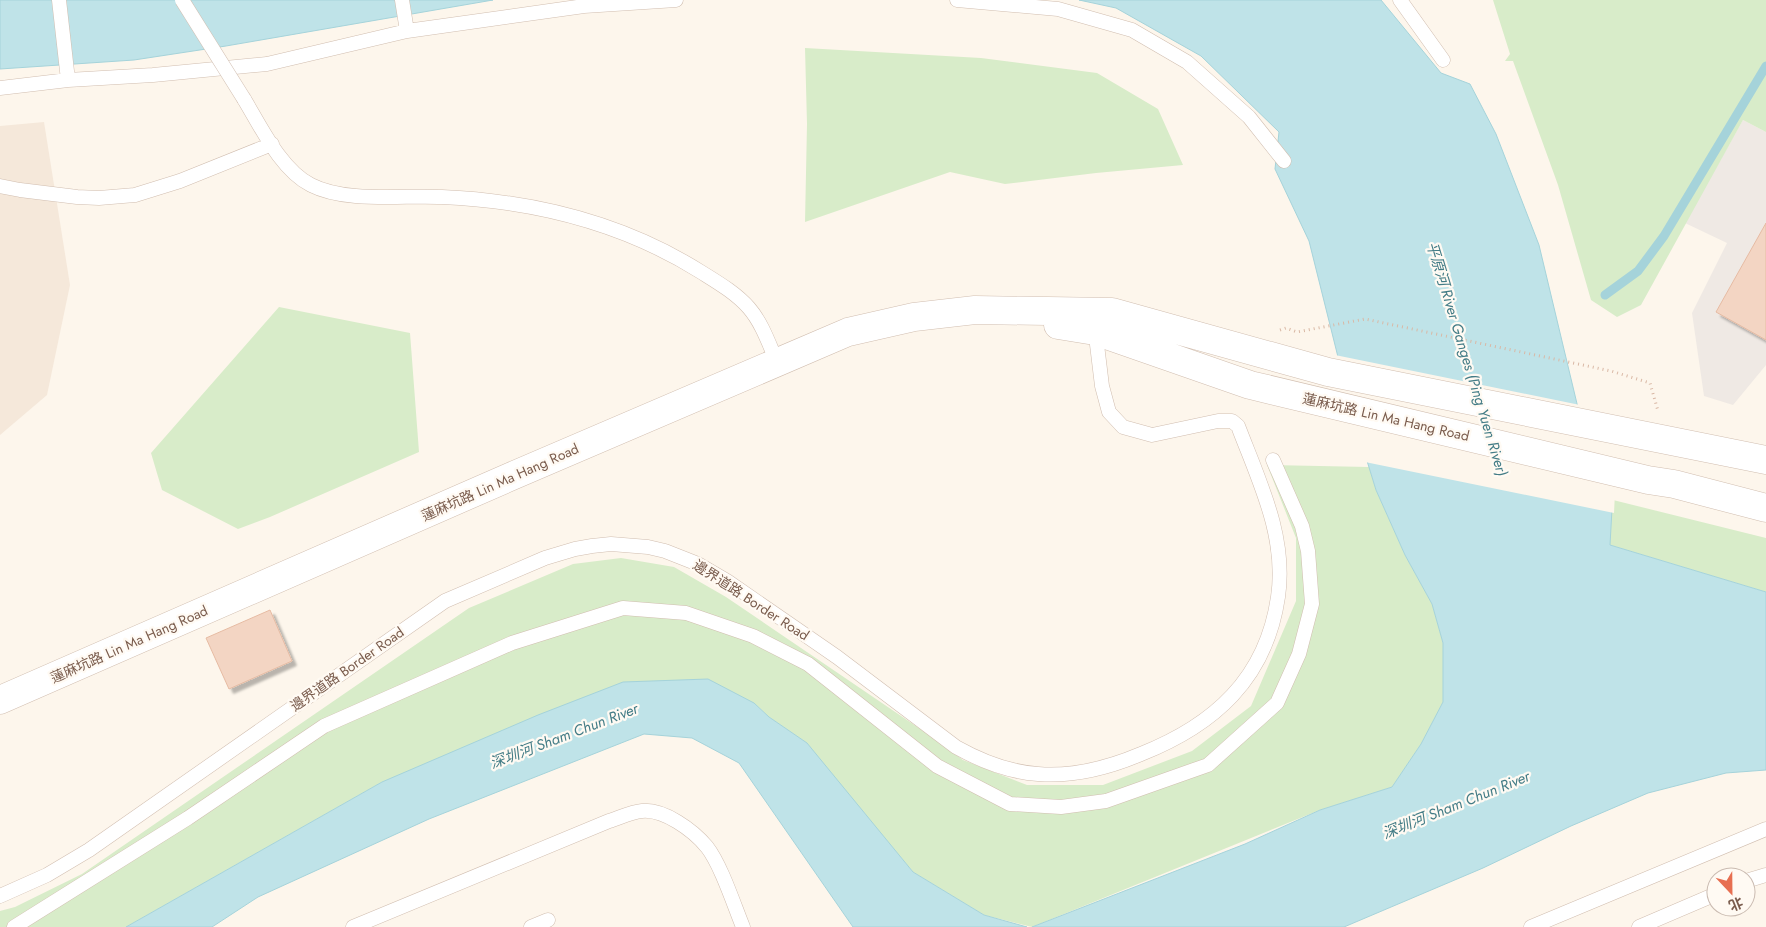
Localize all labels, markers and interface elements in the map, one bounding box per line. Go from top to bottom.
water label: 平原河 River Ganges (Ping Yuen River) [1421,239,1513,479]
street label: 蓮麻坑路 Lin Ma Hang Road [1301,388,1471,446]
street label: 蓮麻坑路 Lin Ma Hang Road [418,438,582,526]
street label: 邊界道路 Border Road [689,555,813,645]
street label: 蓮麻坑路 Lin Ma Hang Road [47,600,211,688]
street label: 邊界道路 Border Road [286,622,408,716]
water label: 深圳河 Sham Chun River [487,697,642,774]
water label: 深圳河 Sham Chun River [1379,765,1534,845]
north arrow [1706,867,1756,917]
text: 北 [1726,892,1746,916]

